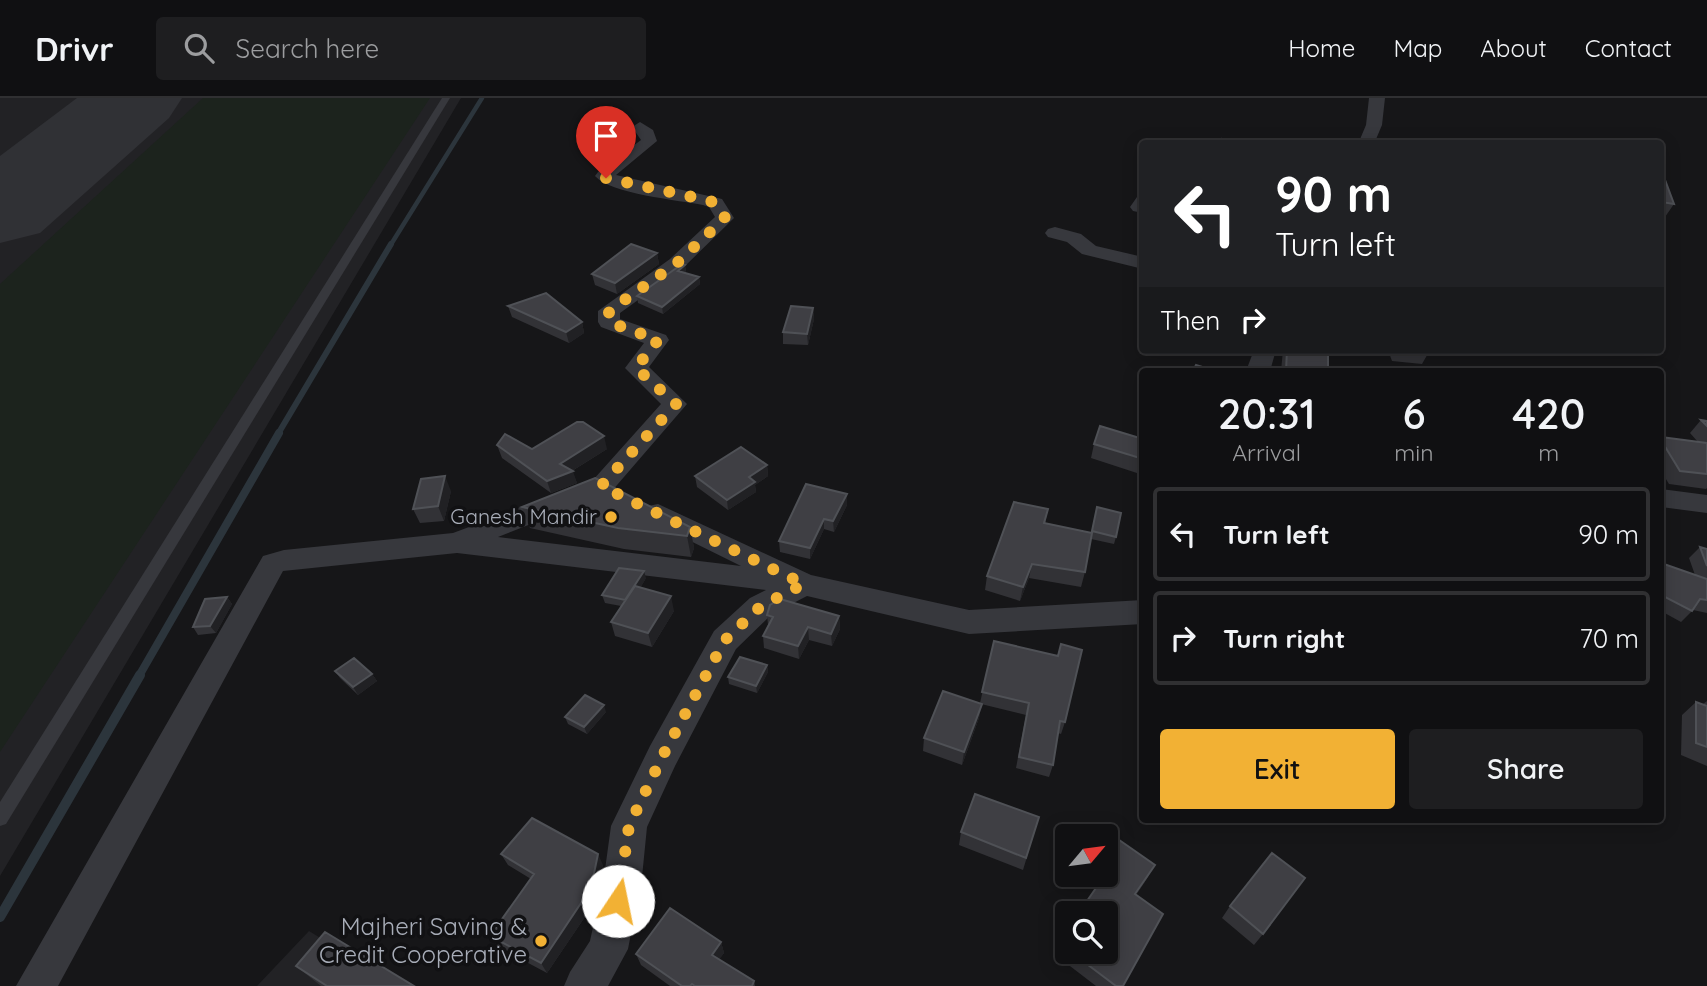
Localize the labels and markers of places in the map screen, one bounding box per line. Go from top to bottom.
pin [576,106,636,178]
place label: Ganesh Mandir [450,503,597,529]
marker: Ganesh Mandir [603,509,619,525]
place label: Majheri Saving & Credit Cooperative [319,911,527,969]
marker: Majheri Saving & Credit Cooperative [533,933,549,949]

